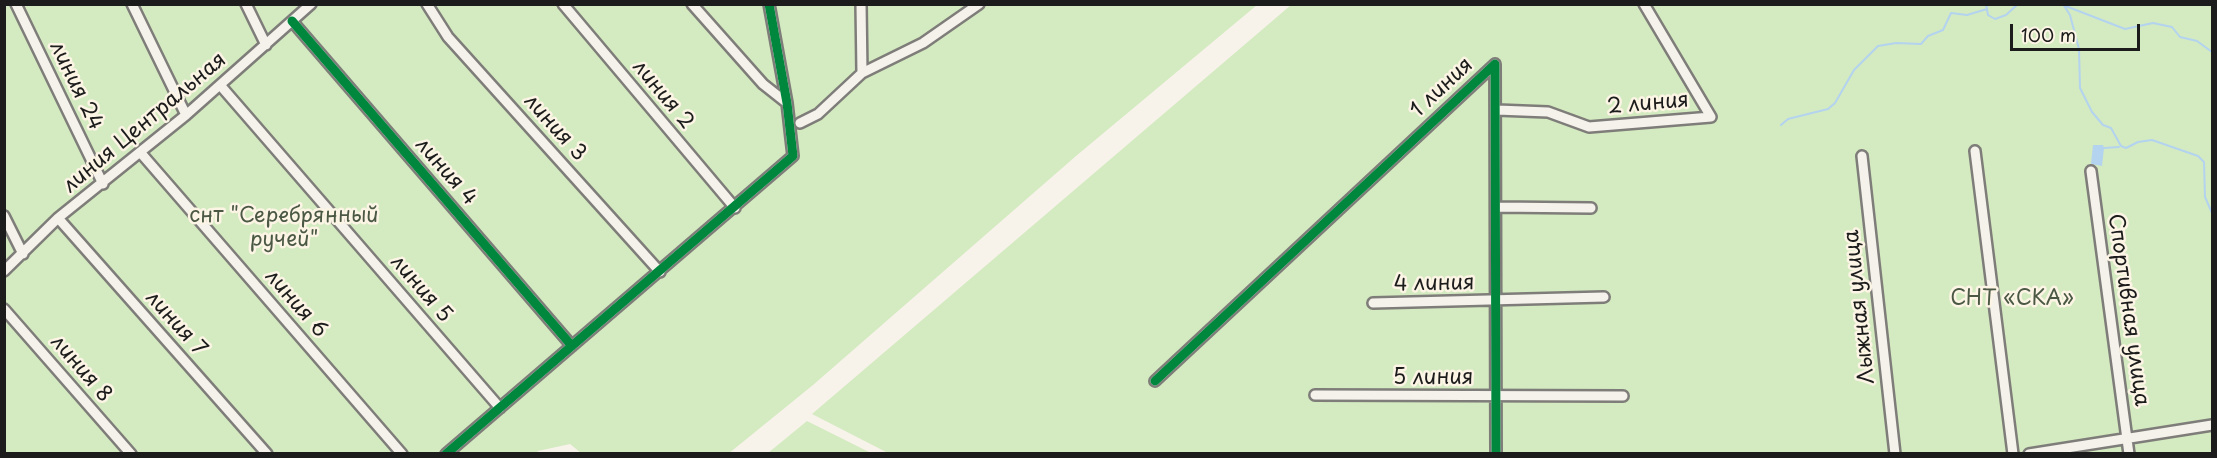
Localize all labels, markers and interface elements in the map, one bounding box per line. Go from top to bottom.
scale bar [2013,12,2144,50]
text: 100 m [2021,21,2076,48]
street label: линия 24 [44,38,108,134]
street label: линия Центральная [59,48,231,198]
street label: 1 линия [1405,53,1479,123]
street label: линия 2 [627,56,699,134]
street label: 2 линия [1606,88,1690,120]
street label: линия 3 [519,90,591,166]
street label: линия 4 [410,133,482,211]
park label: снт "Серебрянный ручей" [189,203,379,253]
street label: Спортивная улица [2102,212,2154,408]
street label: Лыжная улица [1839,229,1881,385]
street label: линия 5 [385,250,457,328]
street label: линия 6 [260,265,332,343]
street label: 4 линия [1393,271,1475,297]
street label: линия 7 [140,286,212,362]
park label: СНТ «СКА» [1950,286,2074,312]
street label: линия 8 [45,330,117,408]
street label: 5 линия [1393,365,1473,391]

